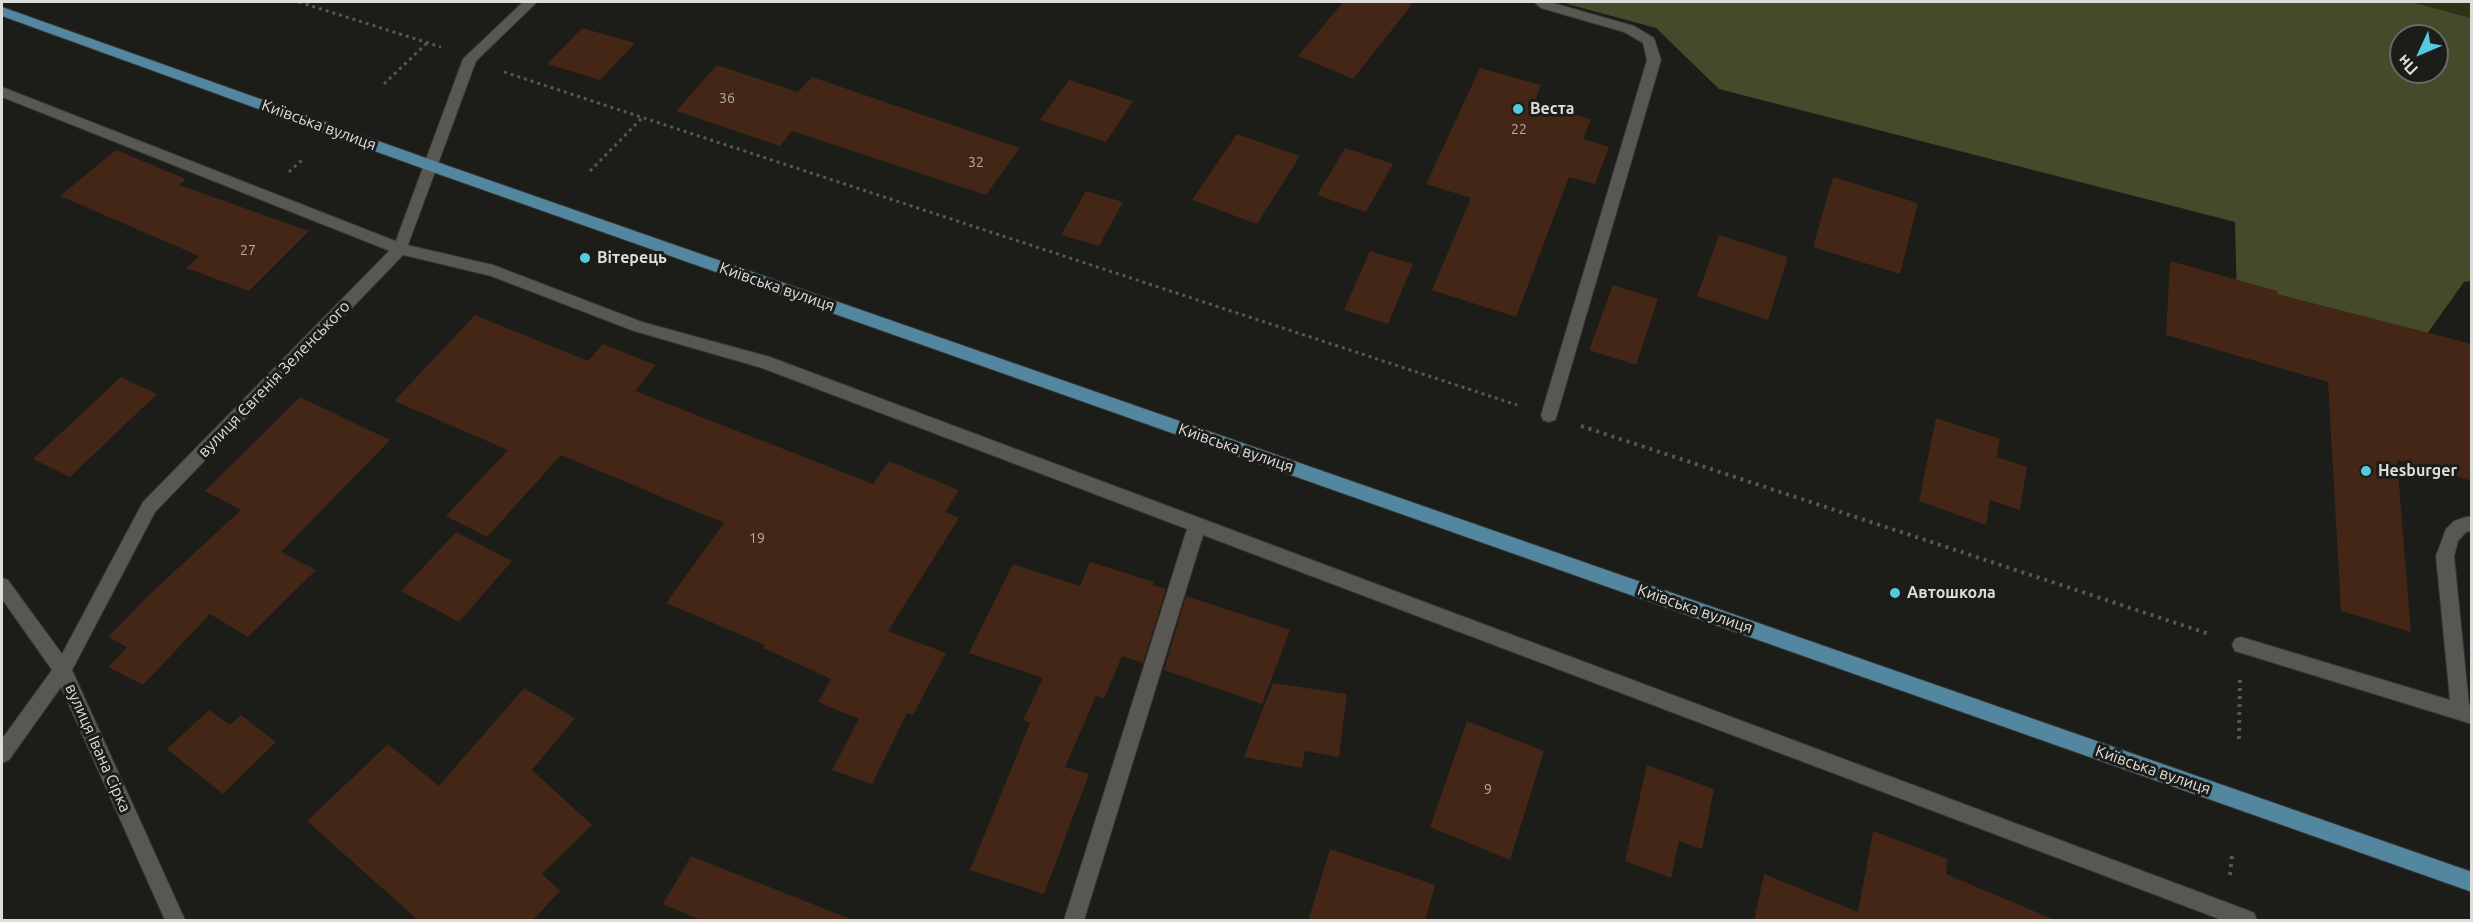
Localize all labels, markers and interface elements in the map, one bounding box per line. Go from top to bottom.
north arrow [2389,24,2449,84]
text: Пн [2394,51,2421,79]
house number: 36 [719,90,735,106]
street label: Київська вулиця [259,95,379,155]
place label: Веста [1530,99,1574,119]
marker: Веста [1511,102,1525,116]
house number: 22 [1511,121,1527,137]
house number: 32 [968,154,984,170]
house number: 27 [240,242,256,258]
place label: Вітерець [597,248,667,268]
marker: Вітерець [578,251,592,265]
street label: Київська вулиця [717,258,837,316]
street label: вулиця Євгенія Зеленського [194,297,354,461]
street label: Київська вулиця [1176,419,1296,477]
place label: Hesburger [2378,461,2457,481]
marker: Hesburger [2359,464,2373,478]
house number: 19 [749,530,765,546]
street label: Київська вулиця [1635,580,1755,638]
place label: Автошкола [1907,583,1996,603]
marker: Автошкола [1888,586,1902,600]
street label: вулиця Івана Сірка [61,681,135,815]
street label: Київська вулиця [2093,741,2213,799]
house number: 9 [1484,781,1492,797]

